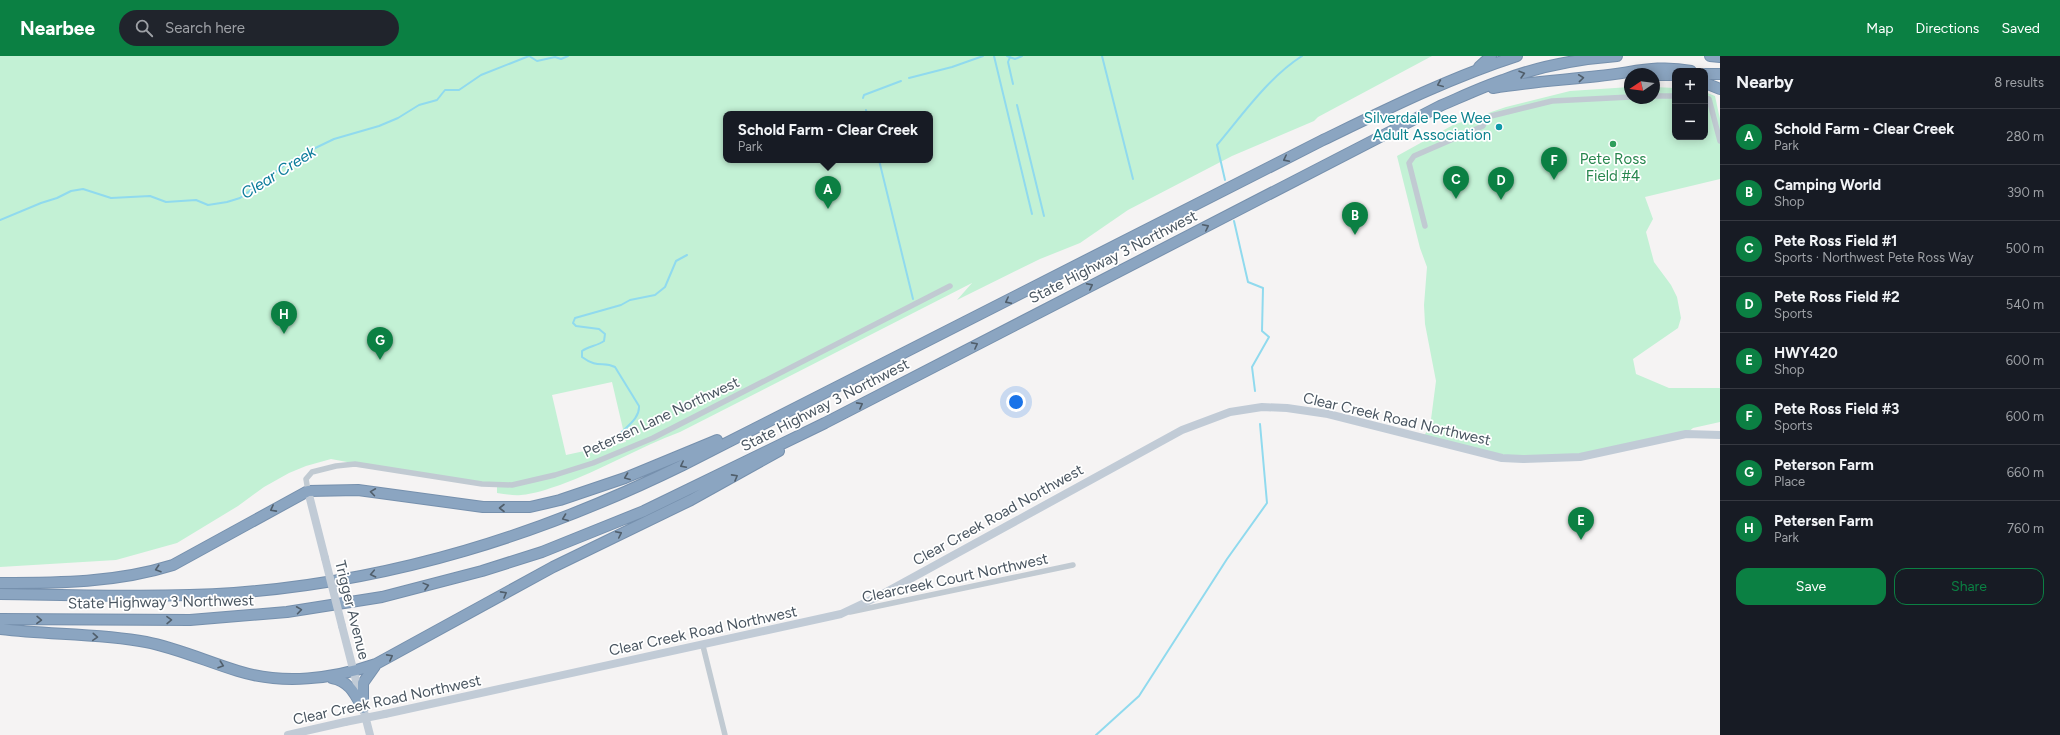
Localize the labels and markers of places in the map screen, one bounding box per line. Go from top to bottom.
place label: Silverdale Pee Wee Adult Association [1364,109,1491,144]
marker: Silverdale Pee Wee Adult Association [1494,122,1504,132]
marker: Pete Ross Field #4 [1608,139,1618,149]
pin: F [1541,147,1567,180]
place label: Pete Ross Field #4 [1580,150,1646,185]
pin: C [1443,166,1469,199]
pin: D [1488,167,1514,200]
pin: A [815,176,841,209]
pin: B [1342,202,1368,235]
pin: H [271,301,297,334]
pin: G [367,327,393,360]
pin: E [1568,507,1594,540]

